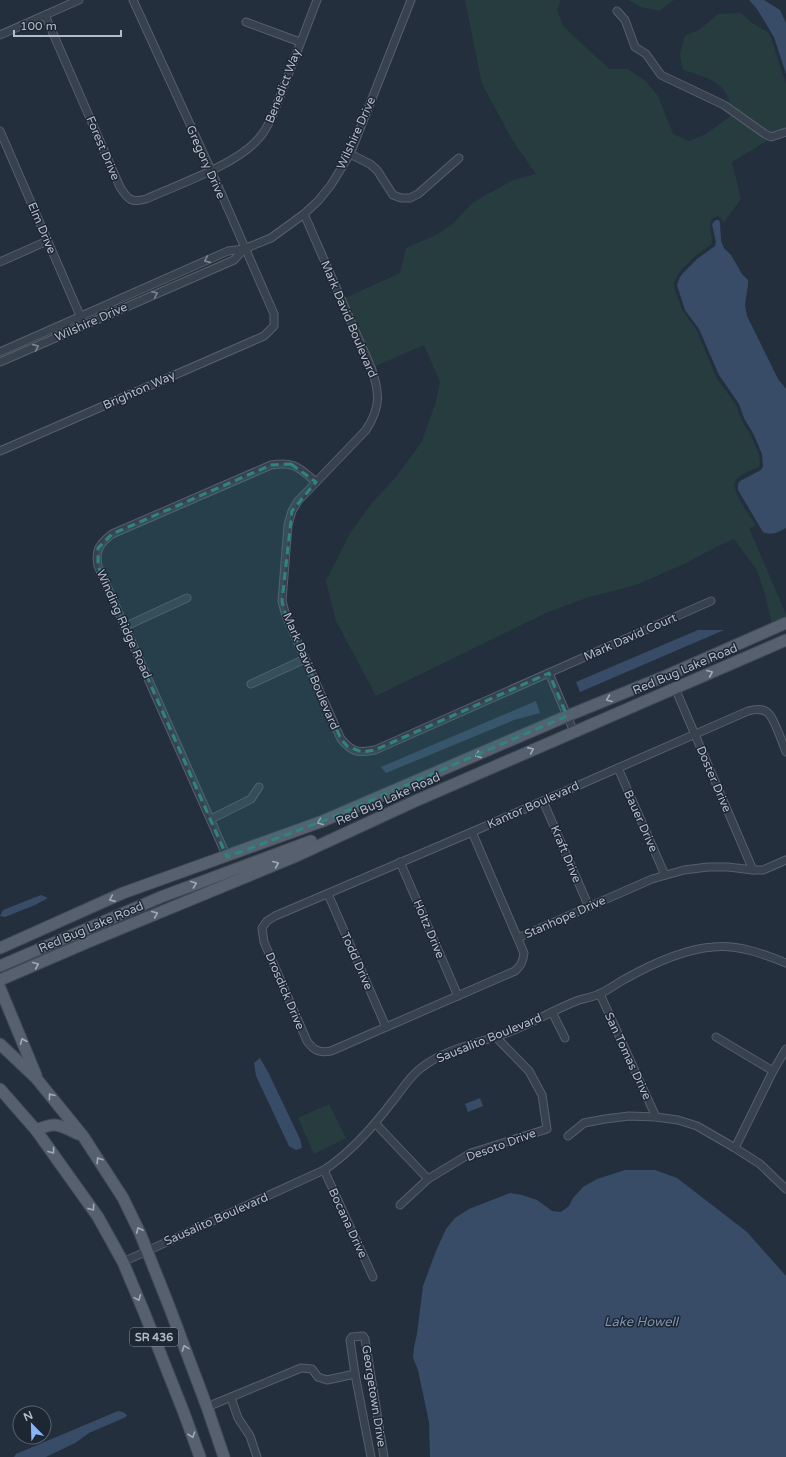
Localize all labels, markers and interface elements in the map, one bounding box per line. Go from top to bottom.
scale bar [14,12,121,38]
text: 100 m [20,19,57,33]
street label: Benedict Way [262,46,304,125]
street label: Wilshire Drive [334,94,378,171]
street label: Forest Drive [83,114,123,182]
street label: Gregory Drive [184,123,229,201]
street label: Elm Drive [25,200,59,256]
one-way arrow [204,255,211,263]
street label: Mark David Boulevard [318,258,380,380]
one-way arrow [151,291,158,299]
street label: Wilshire Drive [53,300,130,344]
one-way arrow [32,343,39,351]
street label: Brighton Way [101,368,178,412]
street label: Winding Ridge Road [94,567,154,681]
street label: Mark David Boulevard [280,610,342,732]
street label: Mark David Court [581,610,679,664]
street label: Red Bug Lake Road [631,641,739,697]
one-way arrow [706,670,714,678]
one-way arrow [605,695,612,703]
street label: Doster Drive [694,744,734,814]
one-way arrow [527,747,534,755]
one-way arrow [475,750,482,758]
street label: Red Bug Lake Road [334,770,442,828]
street label: Kantor Boulevard [485,778,581,832]
street label: Bauer Drive [621,788,661,854]
one-way arrow [316,818,323,826]
street label: Kraft Drive [548,823,584,885]
one-way arrow [272,861,279,869]
one-way arrow [191,881,198,889]
street label: Stanhope Drive [522,893,608,941]
one-way arrow [108,894,115,902]
street label: Holtz Drive [410,898,448,961]
street label: Red Bug Lake Road [37,899,145,955]
one-way arrow [151,911,159,919]
street label: Todd Drive [338,930,376,992]
street label: Drosdick Drive [262,950,308,1032]
one-way arrow [31,962,39,970]
street label: Sausalito Boulevard [434,1010,544,1066]
street label: San Tomas Drive [602,1010,654,1102]
one-way arrow [19,1038,27,1045]
one-way arrow [49,1094,56,1101]
street label: Desoto Drive [464,1126,538,1164]
one-way arrow [47,1147,54,1154]
one-way arrow [96,1157,103,1164]
street label: Bocana Drive [326,1186,370,1260]
street label: Sausalito Boulevard [162,1190,270,1248]
one-way arrow [87,1204,94,1211]
one-way arrow [136,1227,144,1234]
one-way arrow [133,1293,141,1301]
water label: Lake Howell [604,1314,680,1330]
road number: SR 436 [130,1328,178,1346]
one-way arrow [181,1344,189,1351]
street label: Georgetown Drive [359,1344,389,1448]
north arrow [12,1405,52,1445]
text: N [22,1409,35,1424]
one-way arrow [187,1431,196,1438]

